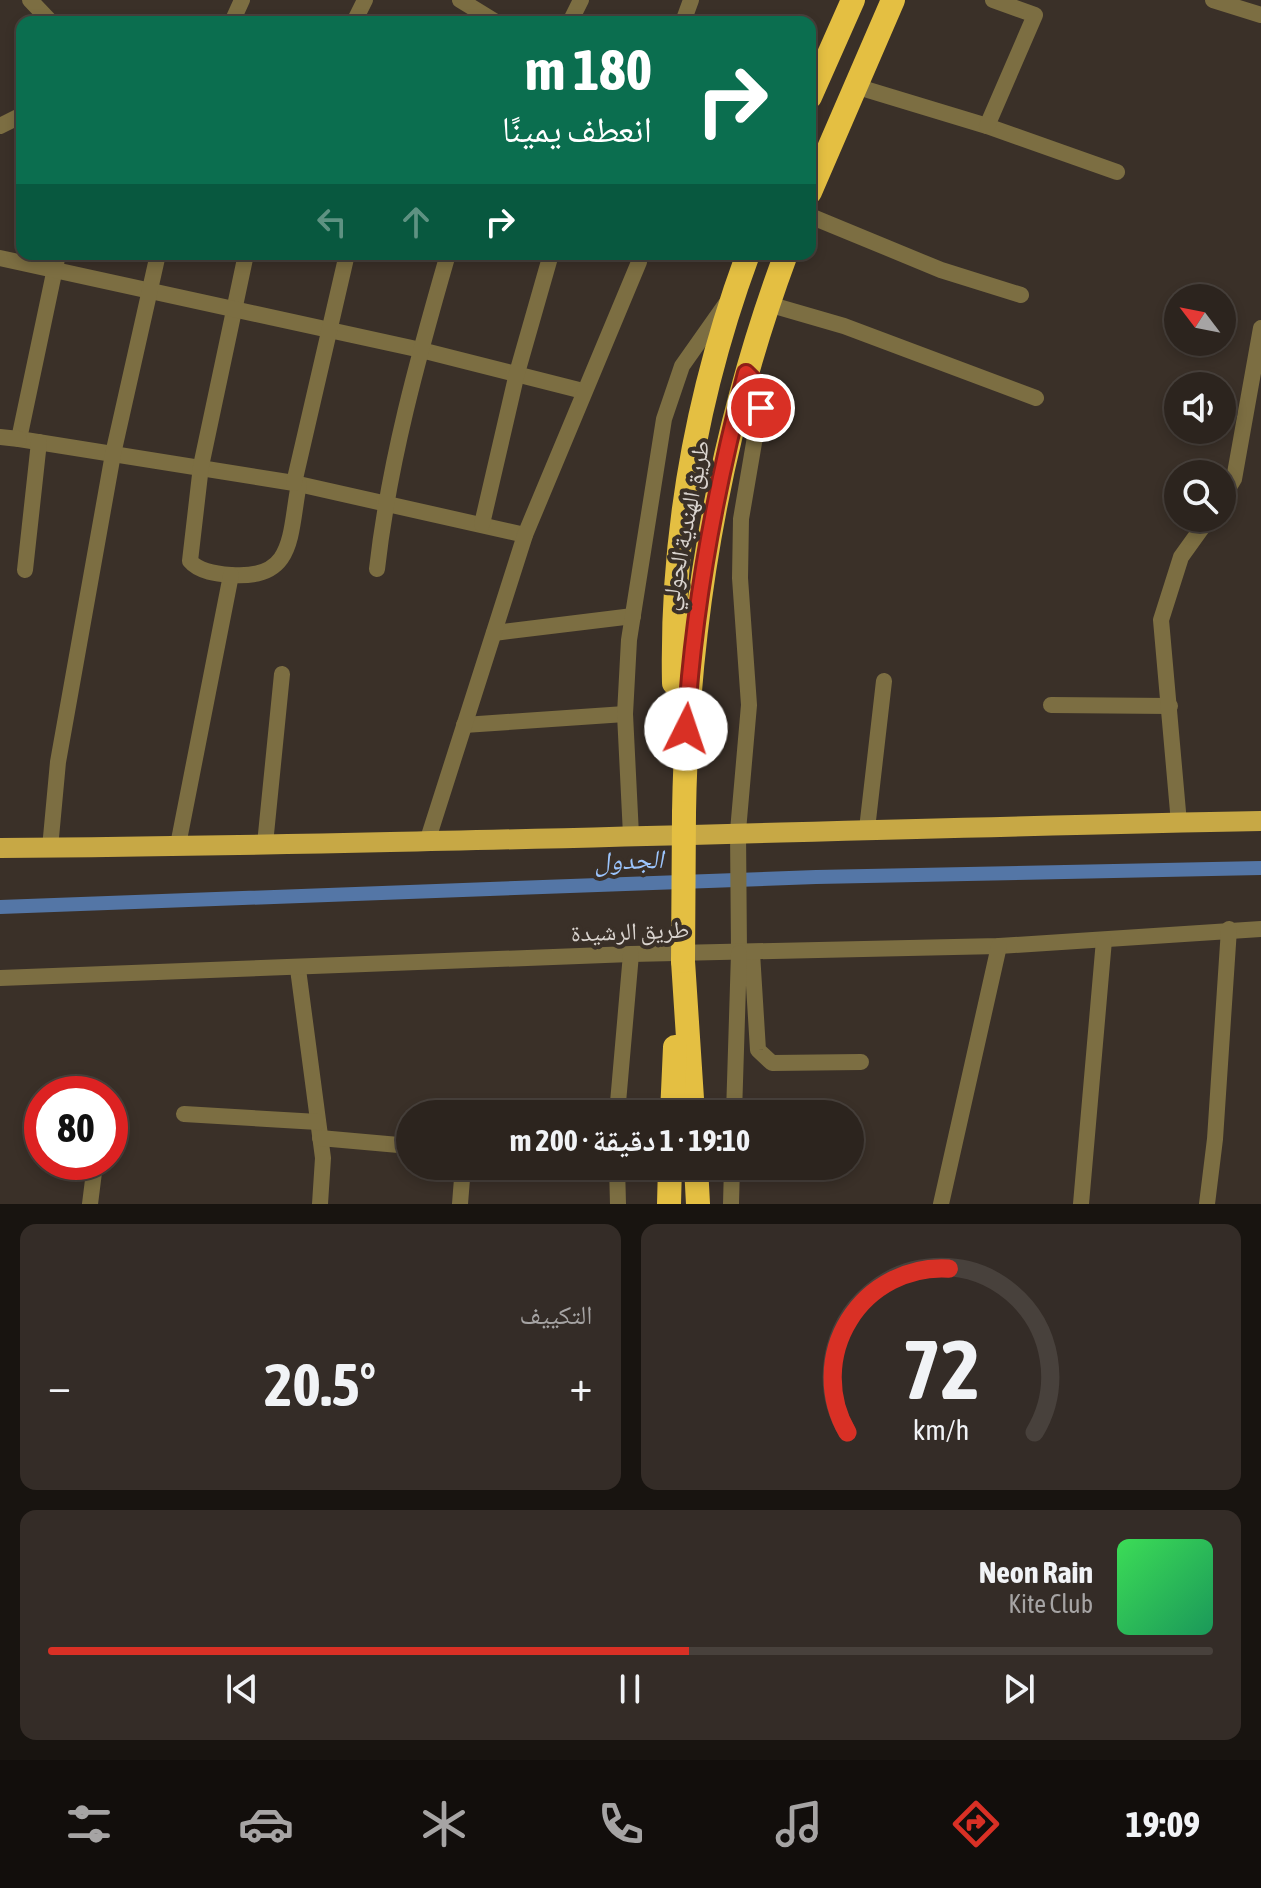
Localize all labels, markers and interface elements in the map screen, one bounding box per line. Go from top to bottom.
text: 180 m [525,38,652,102]
icon: right [680,48,784,152]
text: انعطف يمينًا [502,108,652,150]
icon: left [310,200,354,244]
icon: ahead [394,200,438,244]
icon: right [478,200,522,244]
north arrow [1164,284,1236,356]
map controls [1164,284,1236,532]
button: sound [1164,372,1236,444]
pin [727,374,795,442]
icon: arrive [739,386,783,430]
street label: طريق الهندية الحولي [655,438,721,614]
button: search [1164,460,1236,532]
position arrow [644,687,728,771]
water label: الجدول [594,844,667,877]
street label: طريق الرشيدة [570,915,690,948]
speed limit sign: 80 [24,1076,128,1180]
text: 19:10 · 1 دقيقة · 200 m [510,1123,750,1157]
text: التكييف [520,1300,593,1330]
text: 72 [902,1321,980,1417]
text: 20.5° [264,1350,376,1419]
text: − [48,1360,71,1410]
text: + [570,1360,593,1410]
text: km/h [912,1413,969,1446]
text: Neon Rain [979,1555,1093,1589]
text: Kite Club [1008,1589,1093,1619]
icon: previous [220,1667,264,1711]
icon: pause [608,1667,652,1711]
icon: next [997,1667,1041,1711]
icon: filters [61,1796,117,1852]
icon: car [238,1796,294,1852]
icon: climate [416,1796,472,1852]
icon: phone [593,1796,649,1852]
icon: music [771,1796,827,1852]
icon: directions [948,1796,1004,1852]
text: 19:09 [1125,1803,1200,1845]

